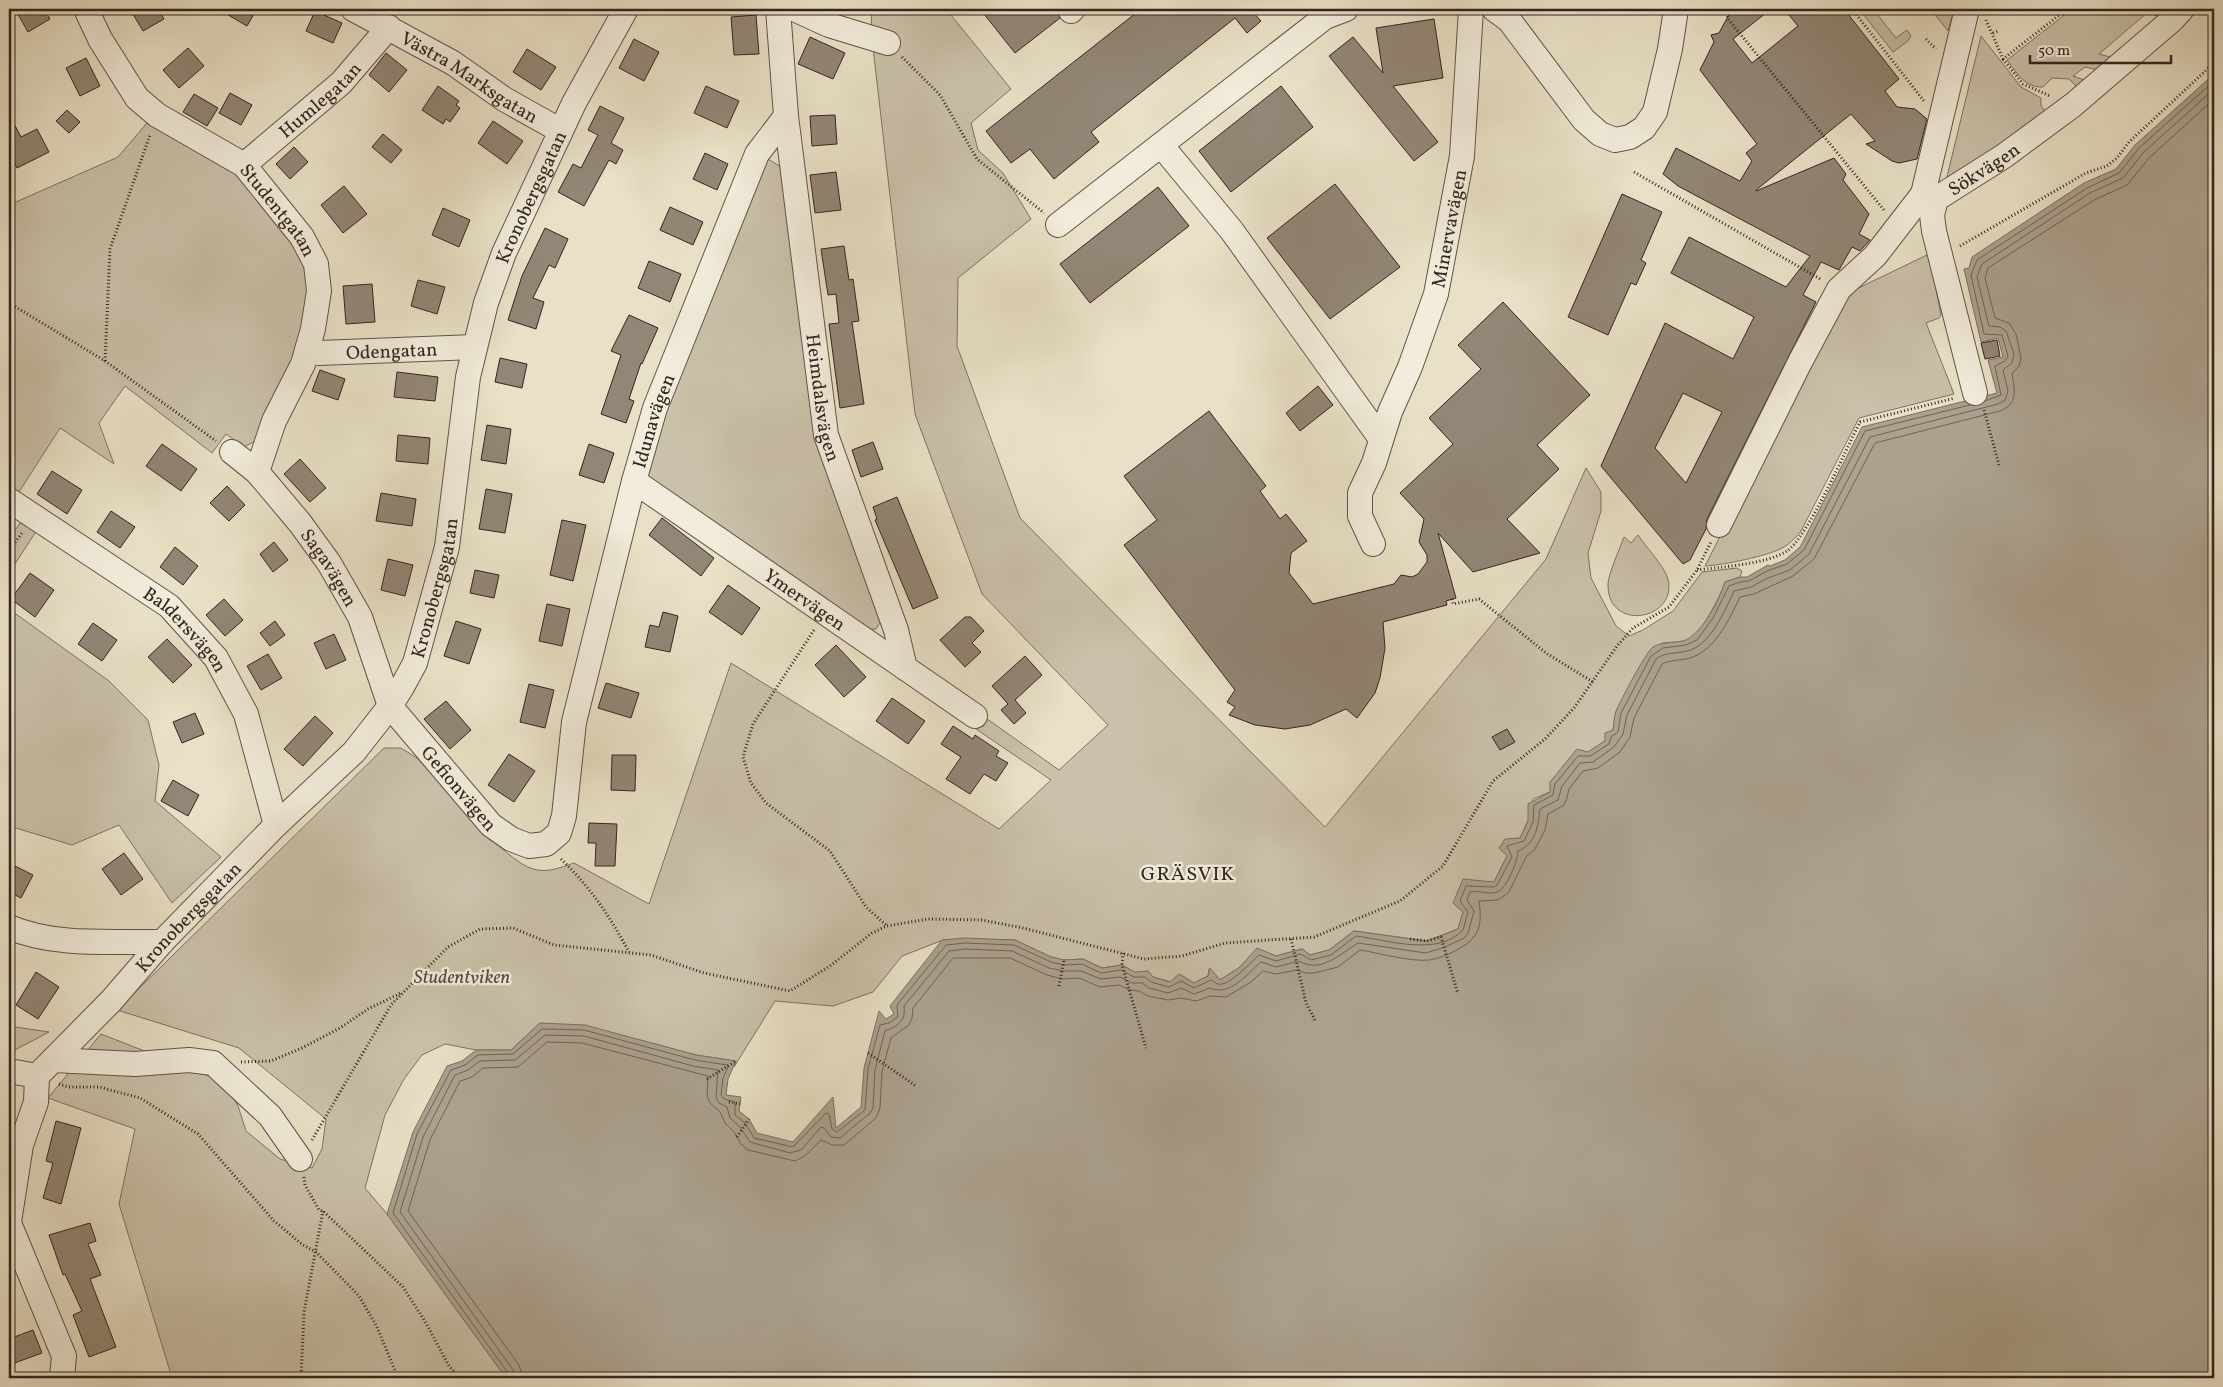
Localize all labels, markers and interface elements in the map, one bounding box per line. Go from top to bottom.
street label: Västra Marksgatan [395,26,542,130]
scale bar [2030,32,2172,64]
text: 50 m [2038,41,2070,62]
street label: Humlegatan [274,57,368,145]
street label: Kronobergsgatan [490,127,574,268]
street label: Sökvägen [1944,138,2026,203]
street label: Studentgatan [233,159,321,262]
street label: Minervavägen [1426,167,1474,290]
street label: Heimdalsvägen [798,332,845,466]
street label: Odengatan [346,337,438,367]
street label: Idunavägen [627,370,682,472]
street label: Kronobergsgatan [406,516,465,661]
street label: Sagavägen [293,524,362,612]
street label: Ymervägen [758,563,850,638]
street label: Baldersvägen [137,581,232,677]
street label: Gefionvägen [414,741,502,838]
street label: Kronobergsgatan [130,857,248,979]
district label: GRÄSVIK [1141,861,1235,889]
park label: Studentviken [414,965,510,991]

